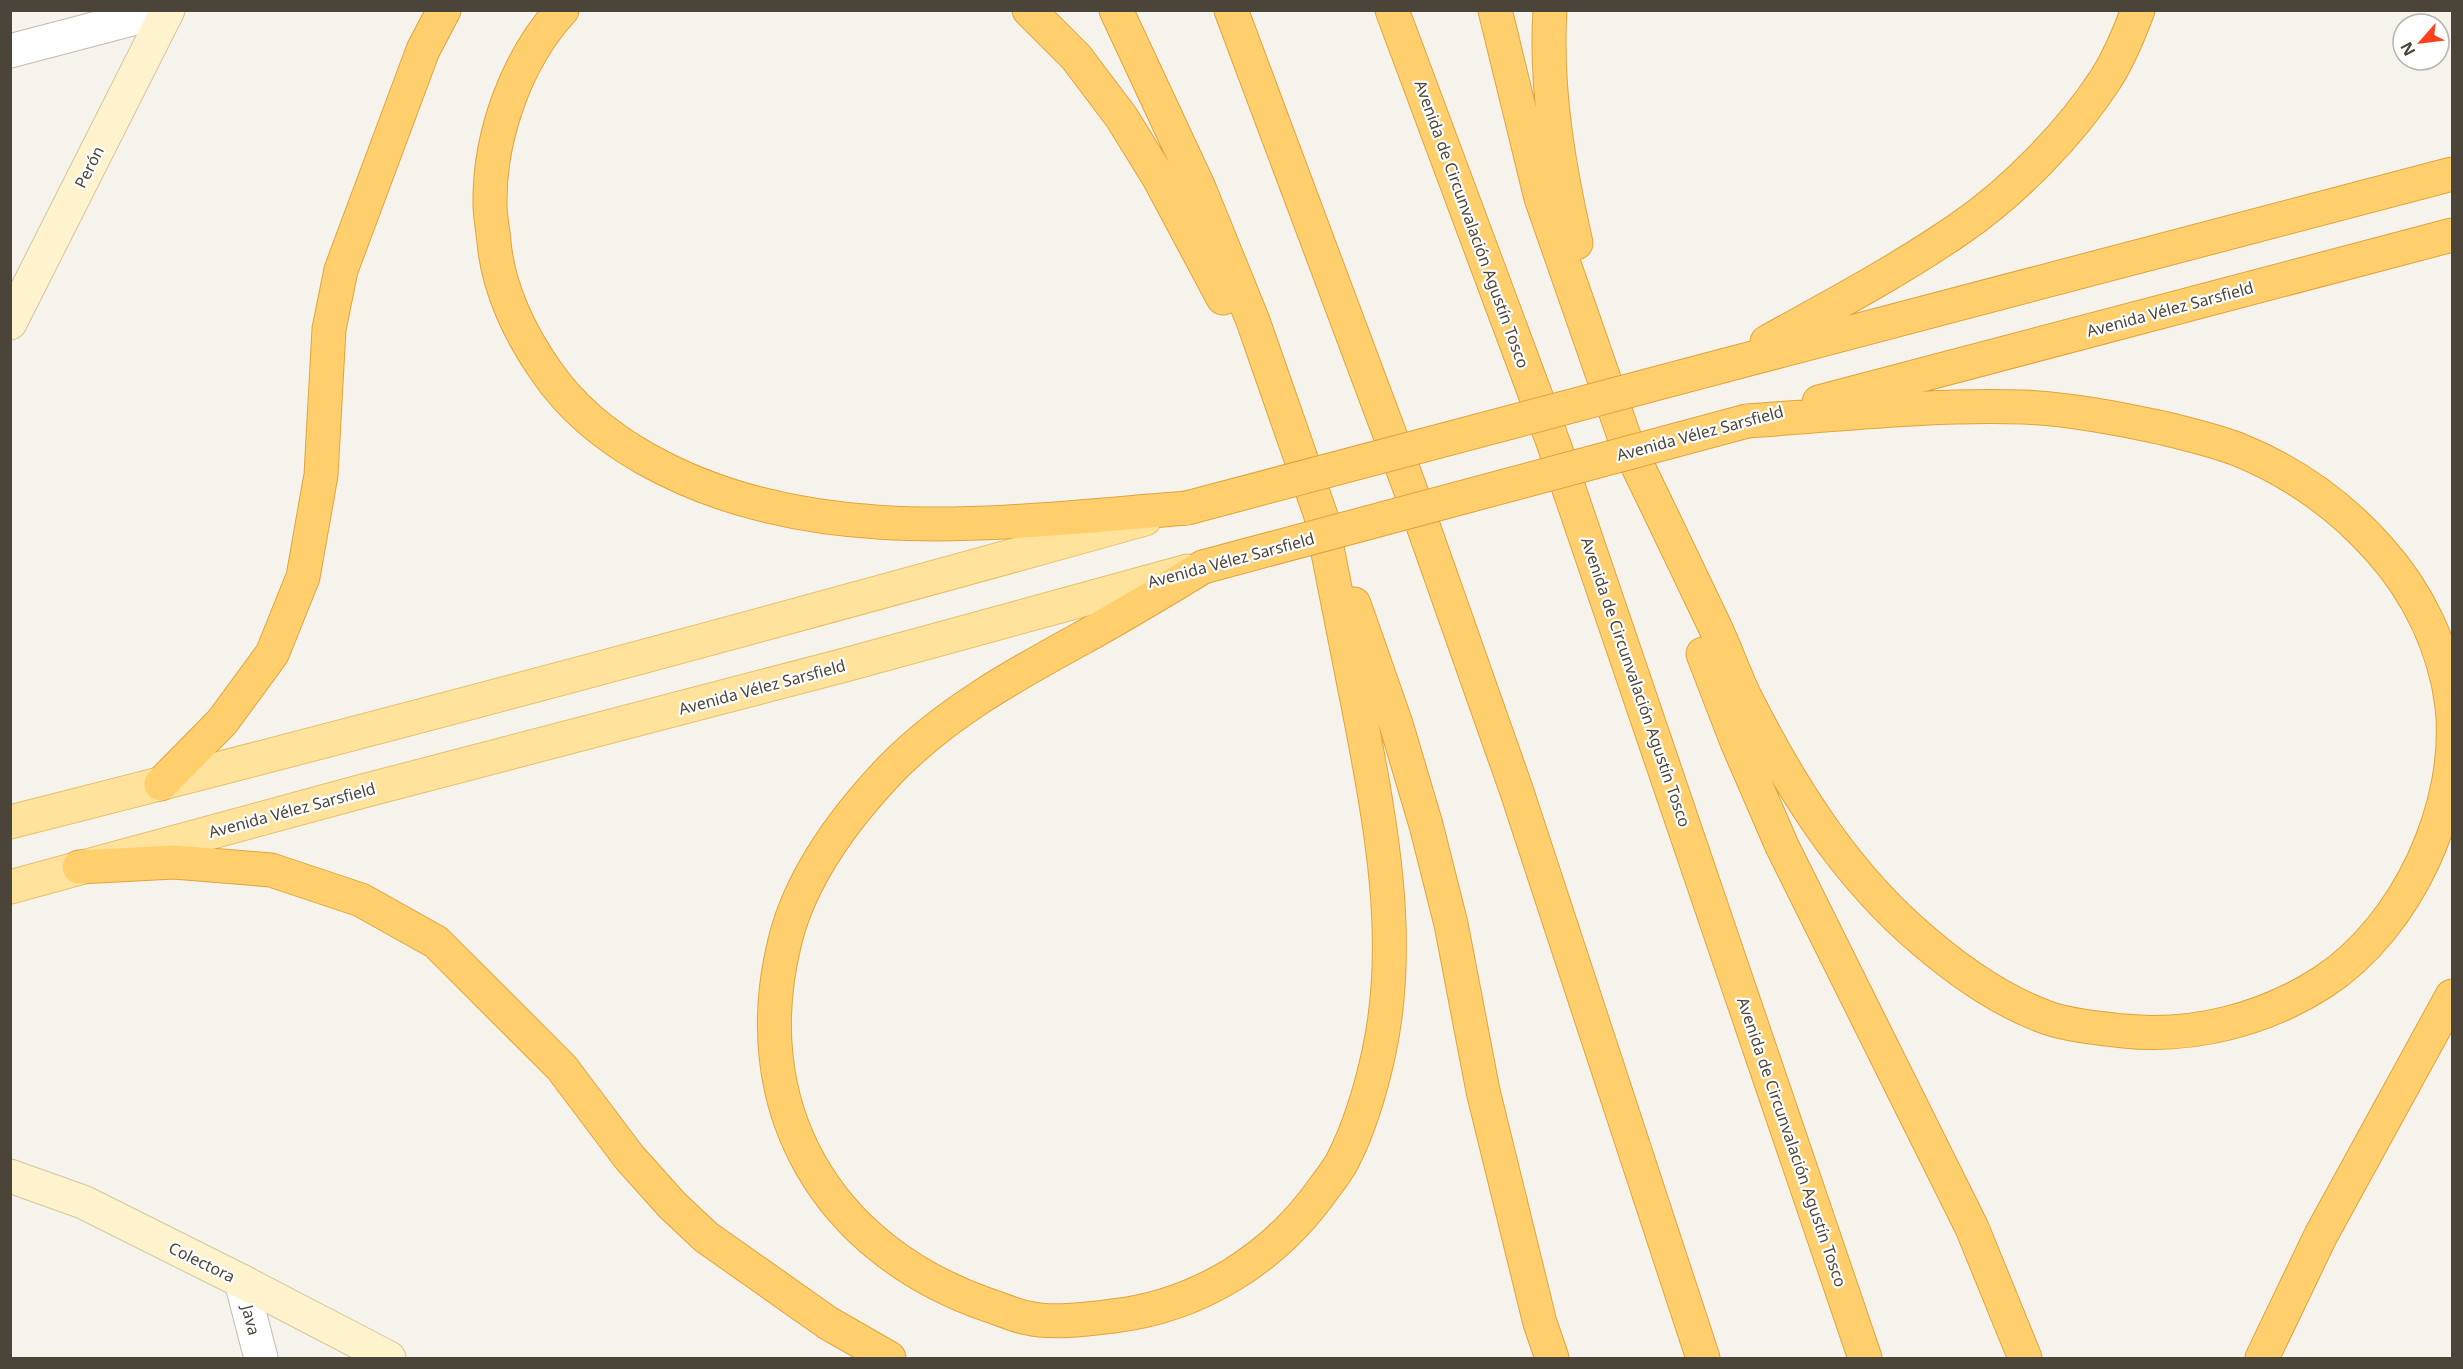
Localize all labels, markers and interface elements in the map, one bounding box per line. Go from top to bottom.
north arrow [2391,12,2451,72]
text: N [2395,38,2421,60]
street label: Avenida de Circunvalación Agustín Tosco [1409,77,1535,371]
street label: Perón [69,142,109,192]
street label: Avenida Vélez Sarsfield [2084,276,2256,342]
street label: Avenida Vélez Sarsfield [1614,400,1786,466]
street label: Avenida Vélez Sarsfield [1145,527,1317,593]
street label: Avenida de Circunvalación Agustín Tosco [1576,534,1696,830]
street label: Avenida Vélez Sarsfield [676,654,848,720]
street label: Avenida Vélez Sarsfield [206,777,378,843]
street label: Avenida de Circunvalación Agustín Tosco [1732,994,1852,1290]
street label: Colectora [165,1236,239,1288]
street label: Java [236,1301,265,1337]

